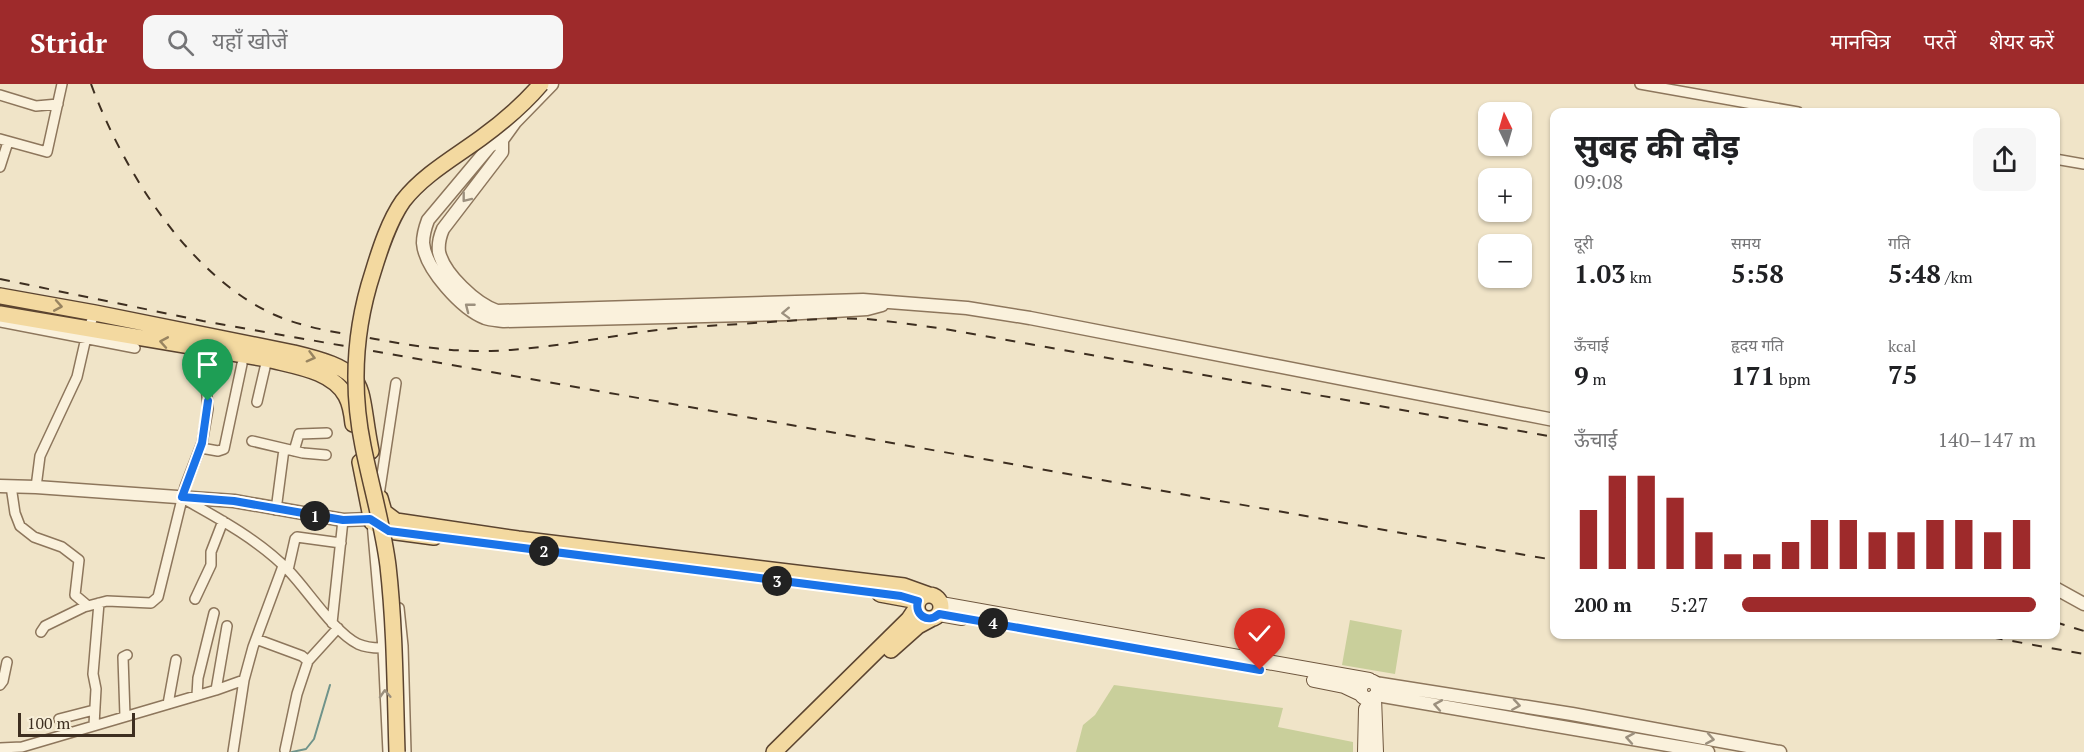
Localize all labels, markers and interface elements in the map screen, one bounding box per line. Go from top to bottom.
search box [143,15,563,69]
text: Stridr [30,24,107,61]
icon: search [164,26,197,59]
text: यहाँ खोजें [212,26,288,55]
text: मानचित्र [1831,27,1891,55]
text: परतें [1924,27,1956,55]
text: शेयर करें [1989,27,2054,55]
north arrow [1478,102,1532,156]
map controls [1478,102,1532,288]
text: सुबह की दौड़ [1574,124,1739,167]
button: share [1973,128,2036,191]
button: + [1478,168,1532,222]
text: 09:08 [1574,168,1623,195]
one-way arrow [462,191,473,202]
text: दूरी [1574,232,1593,254]
text: समय [1731,232,1761,254]
text: गति [1888,232,1910,254]
button: − [1478,234,1532,288]
text: 1.03 [1574,256,1626,290]
text: 5:58 [1731,256,1784,290]
text: 5:48 [1888,256,1941,290]
text: km [1626,266,1652,288]
text: /km [1941,266,1972,288]
one-way arrow [52,299,62,312]
one-way arrow [465,304,476,315]
one-way arrow [782,307,791,320]
text: ऊँचाई [1574,334,1609,356]
text: हृदय गति [1731,334,1784,356]
text: kcal [1888,335,1916,357]
one-way arrow [159,336,168,348]
pin [182,339,233,401]
icon: arrive [191,348,224,381]
one-way arrow [305,350,315,363]
text: 75 [1888,357,1917,391]
text: 9 [1574,358,1589,392]
text: 171 [1731,358,1775,392]
text: m [1589,368,1606,390]
text: bpm [1775,368,1811,390]
text: ऊँचाई [1574,426,1617,453]
text: 140–147 m [1937,426,2036,453]
pin: 1 [300,501,330,531]
text: 1 [310,505,320,527]
pin: 2 [529,536,559,566]
text: 2 [539,540,549,562]
pin: 3 [762,566,792,596]
text: 3 [772,570,782,592]
text: 200 m [1574,591,1632,618]
text: 5:27 [1670,591,1709,618]
pin: 4 [978,608,1008,638]
pin [1234,608,1285,670]
text: 4 [988,612,998,634]
icon: check [1243,617,1276,650]
one-way arrow [379,689,392,698]
one-way arrow [1433,699,1443,712]
one-way arrow [1511,699,1520,711]
scale bar [18,710,135,738]
text: 100 m [27,712,70,734]
one-way arrow [1625,732,1635,745]
one-way arrow [1706,733,1715,745]

